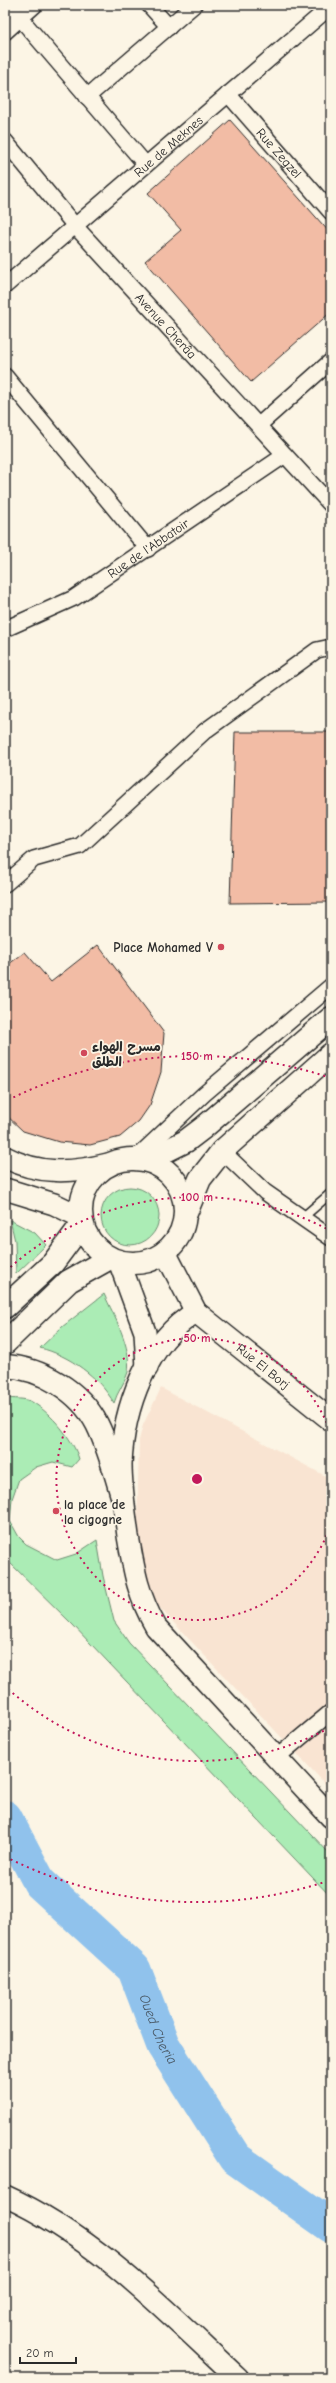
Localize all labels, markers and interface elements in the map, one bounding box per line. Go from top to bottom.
street label: Rue de Meknes [131,113,206,180]
street label: Rue Zegzel [253,125,305,181]
street label: Avenue Cherâa [132,290,200,362]
street label: Rue de l'Abbatoir [105,515,192,581]
place label: Place Mohamed V [113,940,213,955]
marker: Place Mohamed V [216,942,226,952]
place label: مسرح الهواء الطلق [92,1039,161,1069]
marker: مسرح الهواء الطلق [79,1048,89,1058]
text: 150 m [181,1049,213,1063]
text: 100 m [181,1190,213,1204]
text: 50 m [183,1331,211,1345]
street label: Rue El Borj [234,1341,293,1392]
centre of rings [190,1472,204,1486]
place label: la place de la cigogne [64,1497,126,1527]
marker: la place de la cigogne [51,1506,61,1516]
water label: Oued Cheria [135,1992,181,2067]
scale bar [20,2339,76,2365]
text: 20 m [26,2346,54,2360]

